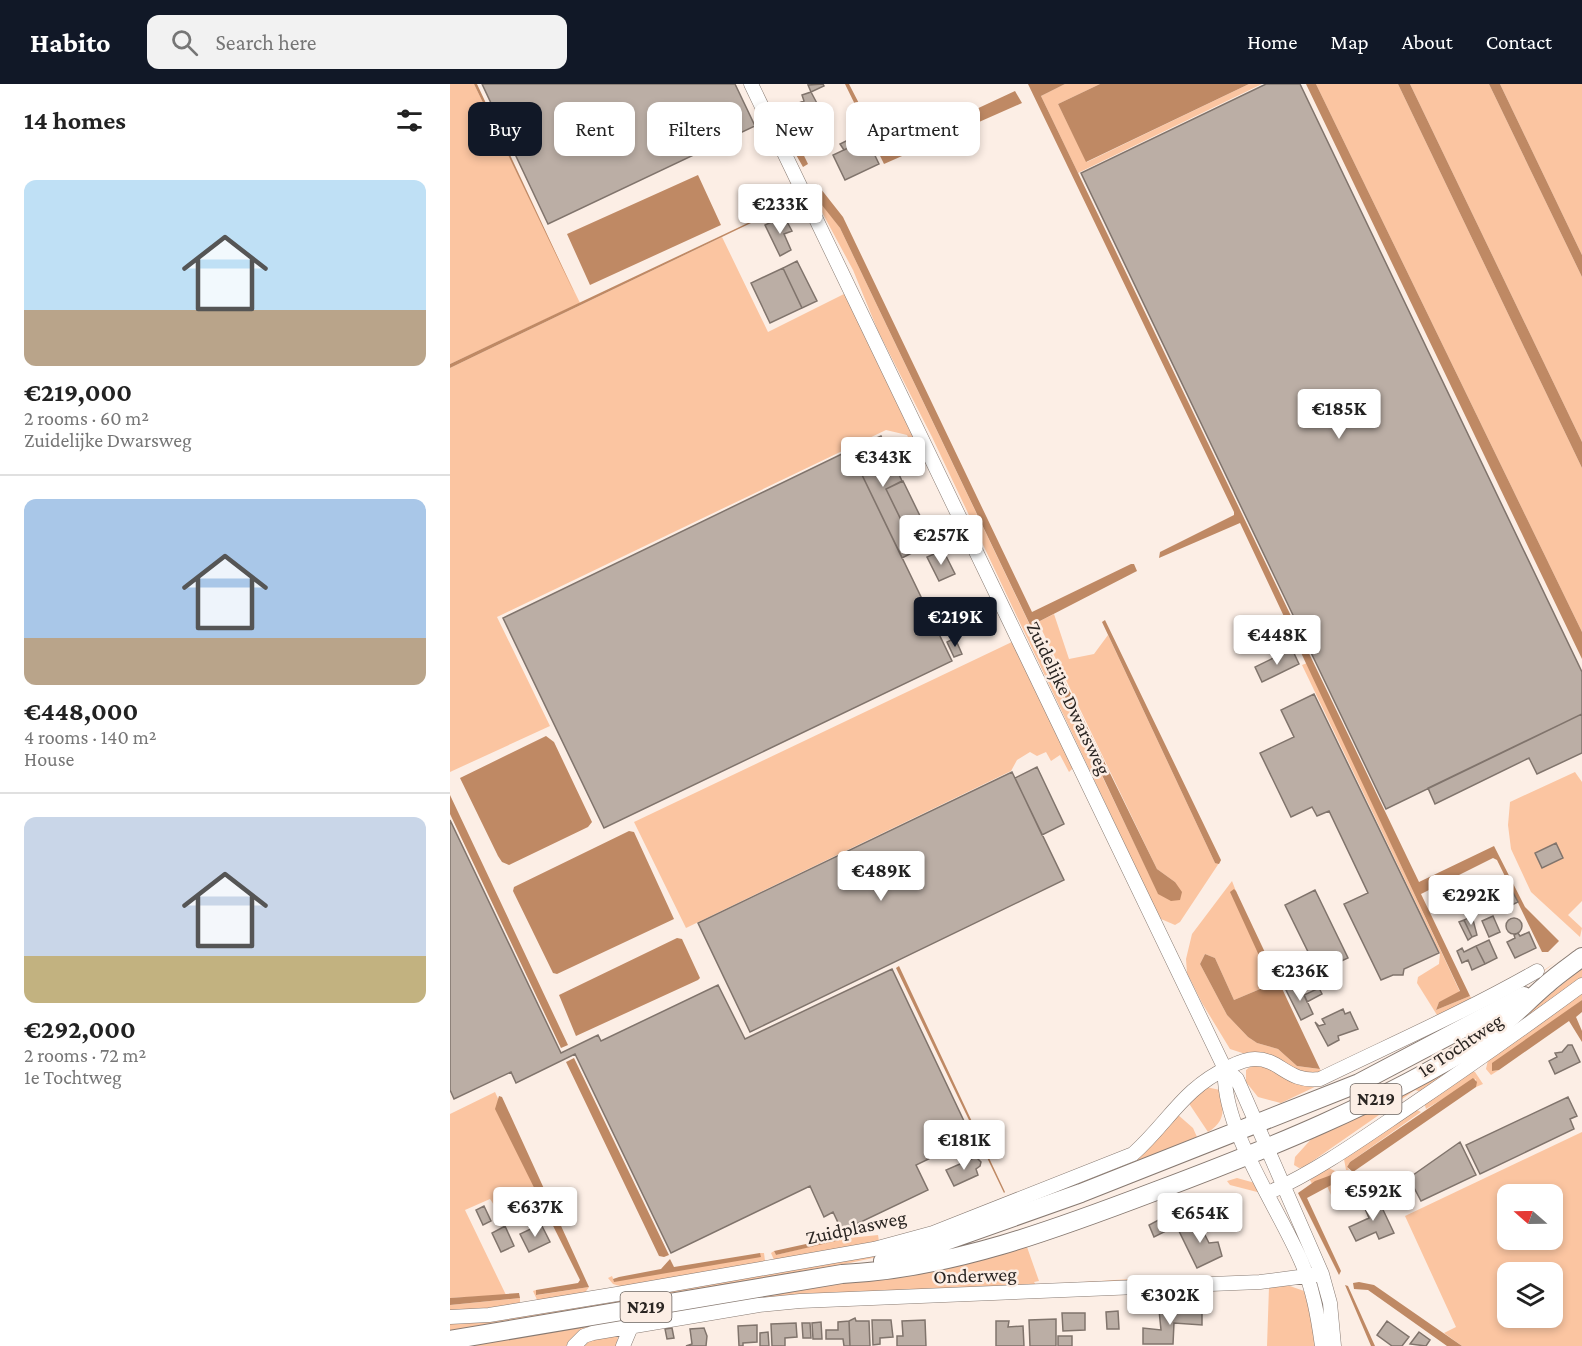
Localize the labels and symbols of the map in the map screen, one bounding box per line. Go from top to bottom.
pin: €233K [738,184,822,235]
pin: €185K [1297,389,1381,440]
pin: €343K [841,437,925,488]
pin: €257K [899,515,983,566]
pin: €219K [913,597,997,648]
pin: €448K [1235,615,1319,666]
street label: Zuidelijke Dwarsweg [1021,618,1116,779]
pin: €489K [839,851,923,902]
pin: €292K [1429,875,1513,926]
pin: €236K [1258,951,1342,1002]
street label: 1e Tochtweg [1413,1008,1507,1082]
road number: N219 [1350,1084,1402,1114]
pin: €181K [922,1120,1006,1171]
pin: €592K [1331,1171,1415,1222]
north arrow [1497,1184,1563,1250]
pin: €637K [493,1187,577,1238]
pin: €654K [1158,1193,1242,1244]
street label: Zuidplasweg [804,1206,909,1249]
street label: Onderweg [933,1263,1018,1288]
pin: €302K [1128,1275,1212,1326]
road number: N219 [620,1292,672,1322]

